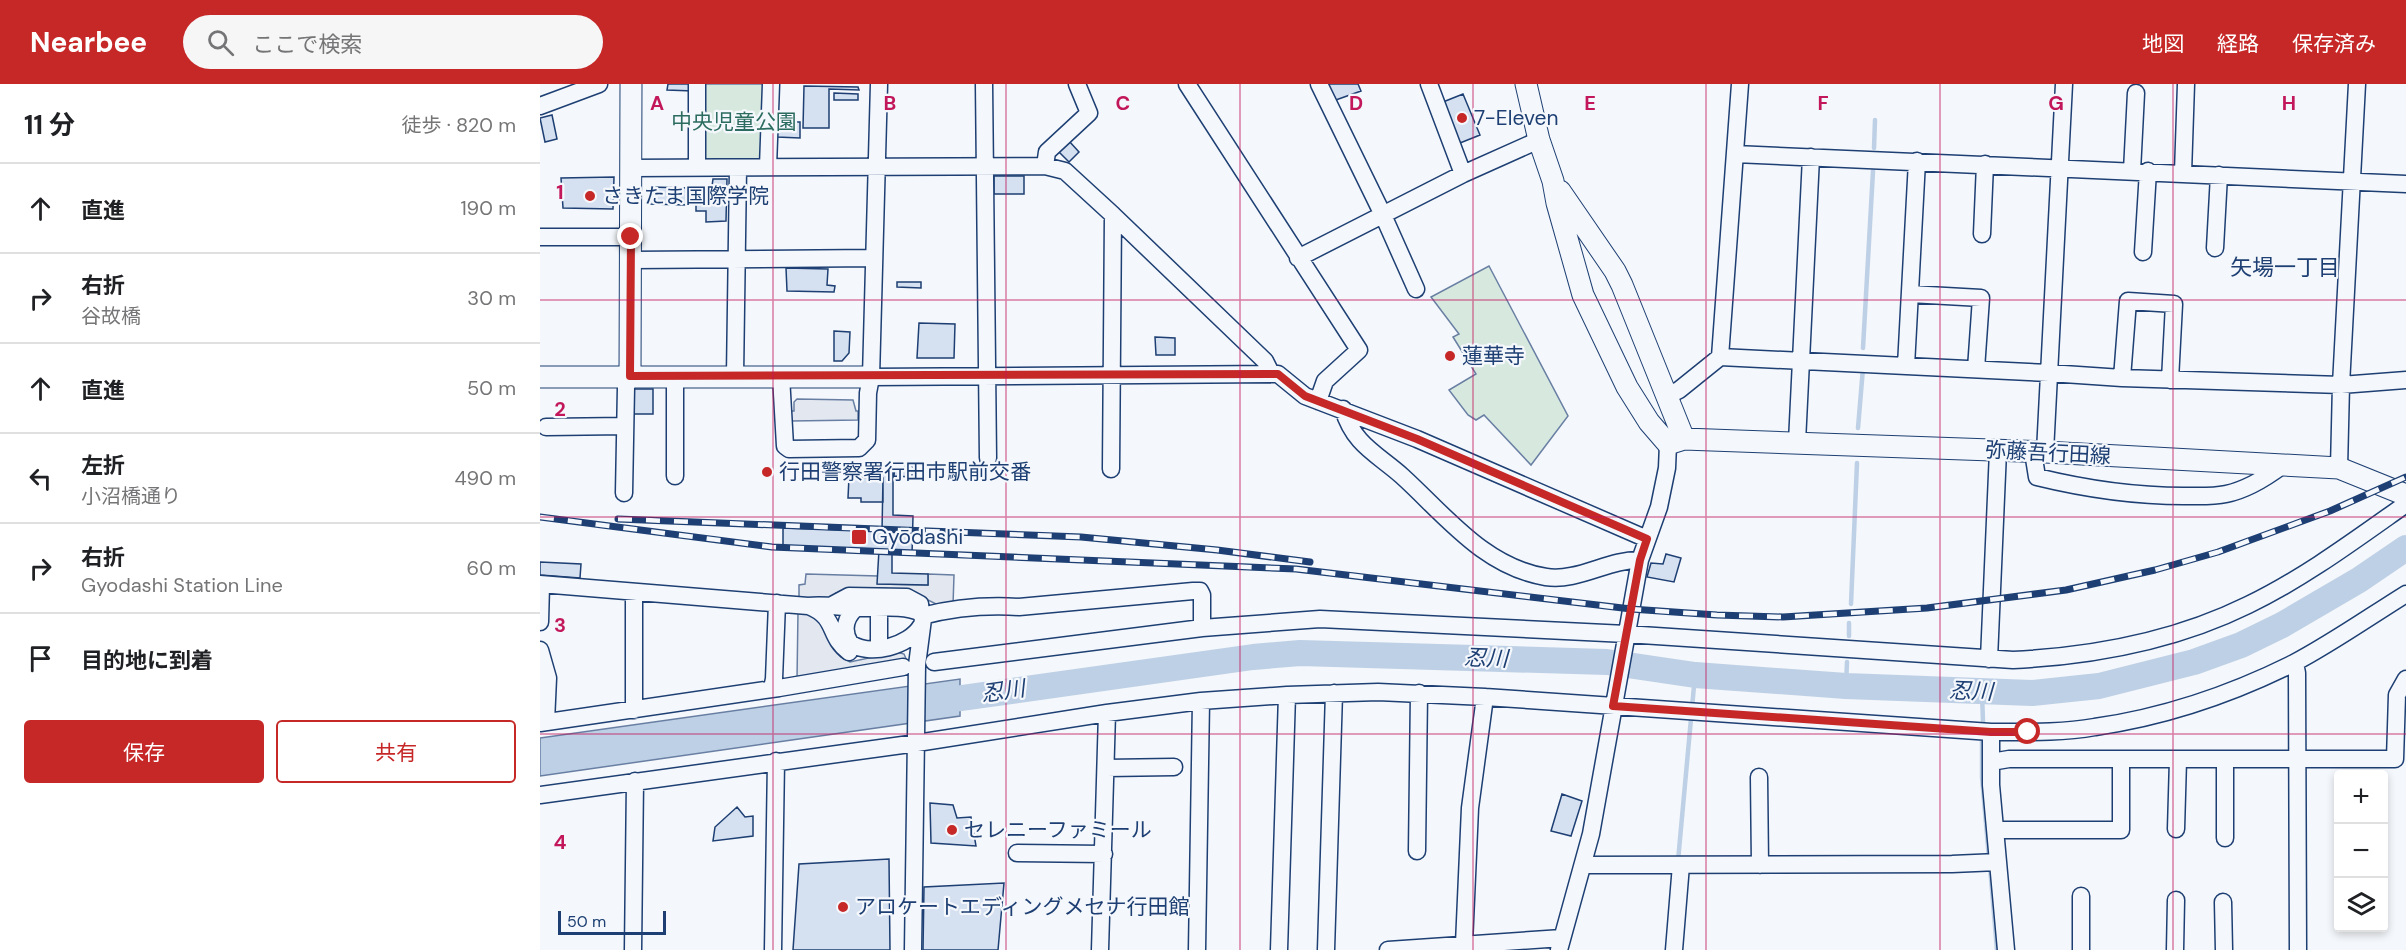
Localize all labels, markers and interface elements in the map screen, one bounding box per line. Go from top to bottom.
search box [183,15,603,69]
text: Nearbee [30,24,147,61]
icon: search [204,26,237,59]
text: ここで検索 [252,30,362,59]
text: 地図 [2142,30,2184,58]
text: 経路 [2217,30,2259,58]
text: 保存済み [2292,30,2376,58]
text: A [650,90,664,116]
text: B [884,90,896,116]
text: C [1116,90,1130,116]
text: D [1349,90,1363,116]
text: E [1584,90,1596,116]
text: F [1817,90,1829,116]
text: G [2048,90,2064,116]
text: H [2282,90,2296,116]
place label: 7-Eleven [1474,104,1558,132]
text: 11 分 [24,108,75,142]
park label: 中央児童公園 [671,108,797,136]
marker: 7-Eleven [1455,111,1469,125]
text: 徒歩 · 820 m [401,112,516,138]
text: 1 [556,179,564,205]
place label: さきたま国際学院 [602,182,769,210]
marker: さきたま国際学院 [583,189,597,203]
icon: ahead [24,192,57,225]
text: 190 m [460,195,516,221]
text: 直進 [81,196,125,225]
route end [617,223,643,249]
district label: 矢場一丁目 [2230,253,2340,282]
text: 右折 [81,271,125,300]
icon: right [24,282,57,315]
text: 30 m [467,285,516,311]
text: 谷故橋 [81,303,141,329]
place label: 蓮華寺 [1462,342,1525,370]
marker: 蓮華寺 [1443,349,1457,363]
icon: ahead [24,372,57,405]
text: 50 m [467,375,516,401]
text: 直進 [81,376,125,405]
text: 2 [554,396,566,422]
street label: 弥藤吾行田線 [1984,436,2112,470]
text: 左折 [81,451,125,480]
place label: 行田警察署行田市駅前交番 [779,458,1031,486]
icon: left [24,462,57,495]
text: 490 m [454,465,516,491]
marker: 行田警察署行田市駅前交番 [760,465,774,479]
text: 小沼橋通り [81,483,181,509]
place label: Gyōdashi [872,523,963,551]
marker: Gyōdashi [850,528,868,546]
text: 右折 [81,543,125,572]
icon: right [24,552,57,585]
text: 60 m [467,555,516,581]
text: Gyodashi Station Line [81,572,283,598]
text: 3 [554,612,566,638]
icon: arrive [24,642,57,675]
water label: 忍川 [1463,643,1510,673]
text: 目的地に到着 [81,646,213,675]
water label: 忍川 [979,673,1029,708]
water label: 忍川 [1948,676,1995,706]
route start [2014,718,2040,744]
button: 保存 [24,720,264,783]
button: 共有 [276,720,516,783]
map controls [2334,770,2388,932]
button: + [2334,770,2388,824]
place label: セレニーファミール [964,816,1152,844]
marker: セレニーファミール [945,823,959,837]
button: − [2334,824,2388,878]
text: 4 [554,829,567,855]
button: layers [2334,878,2388,932]
place label: アロケートエディングメセナ行田館 [855,893,1190,921]
marker: アロケートエディングメセナ行田館 [836,900,850,914]
scale bar [558,908,666,936]
text: 50 m [567,911,606,932]

